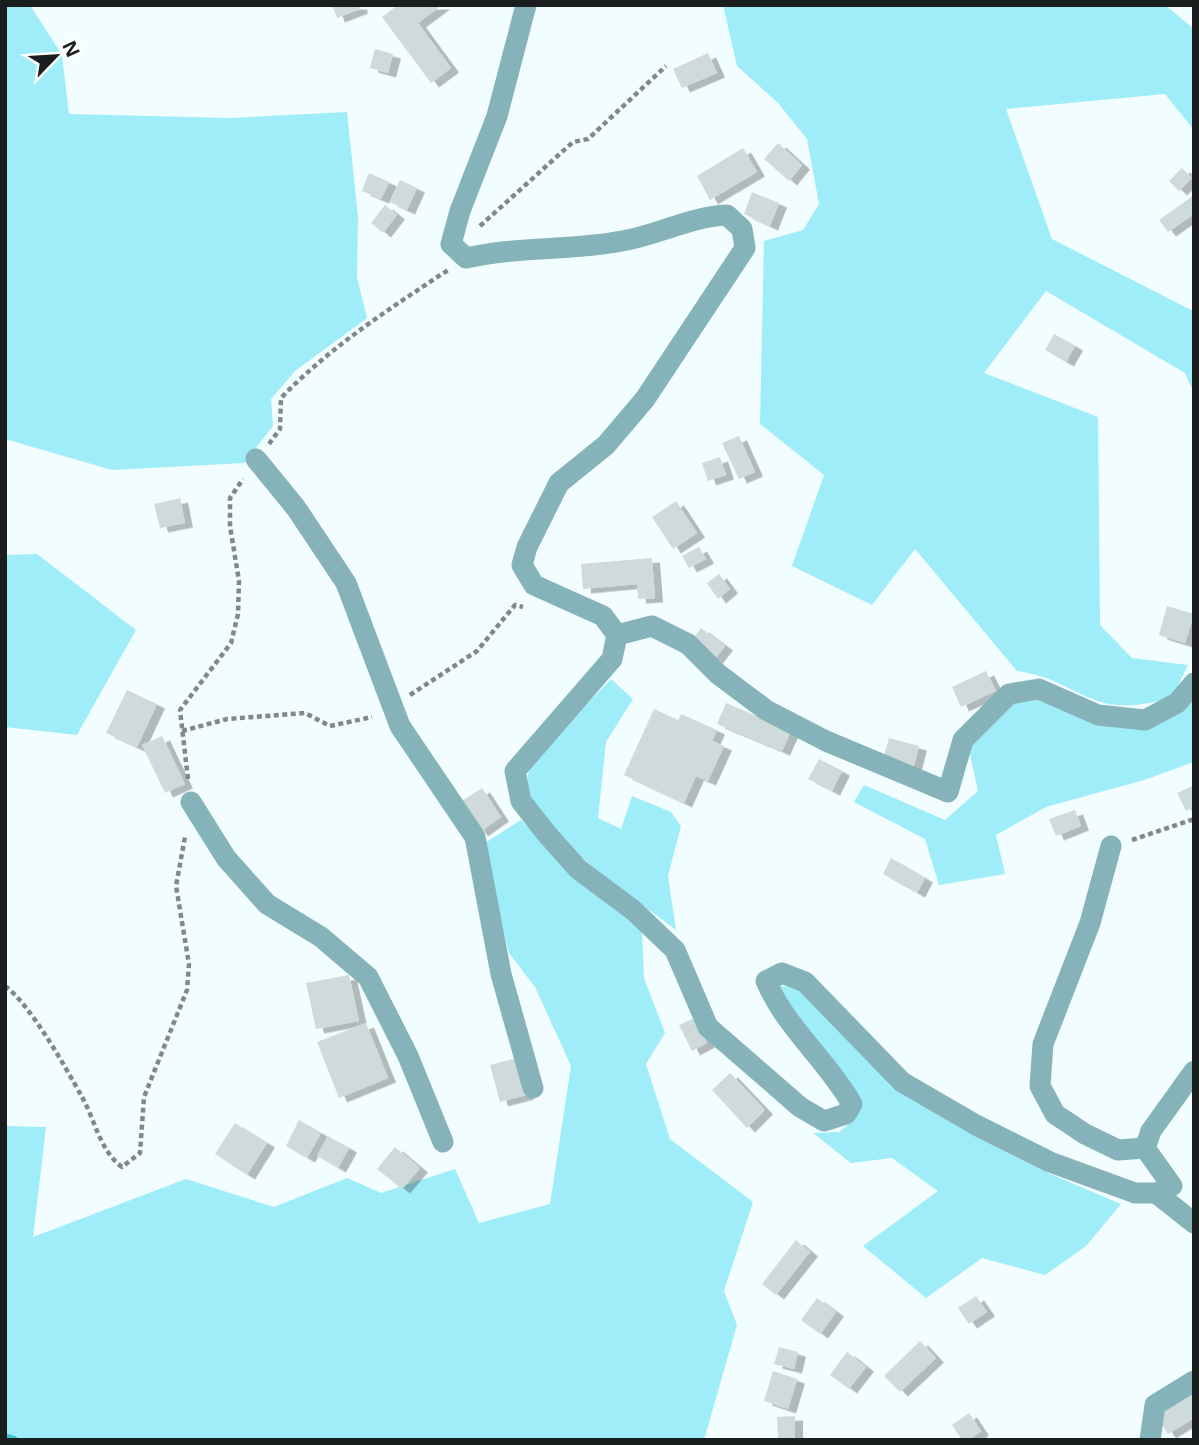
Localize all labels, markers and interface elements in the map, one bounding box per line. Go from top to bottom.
north arrow [21,21,91,91]
text: N [56,36,86,61]

